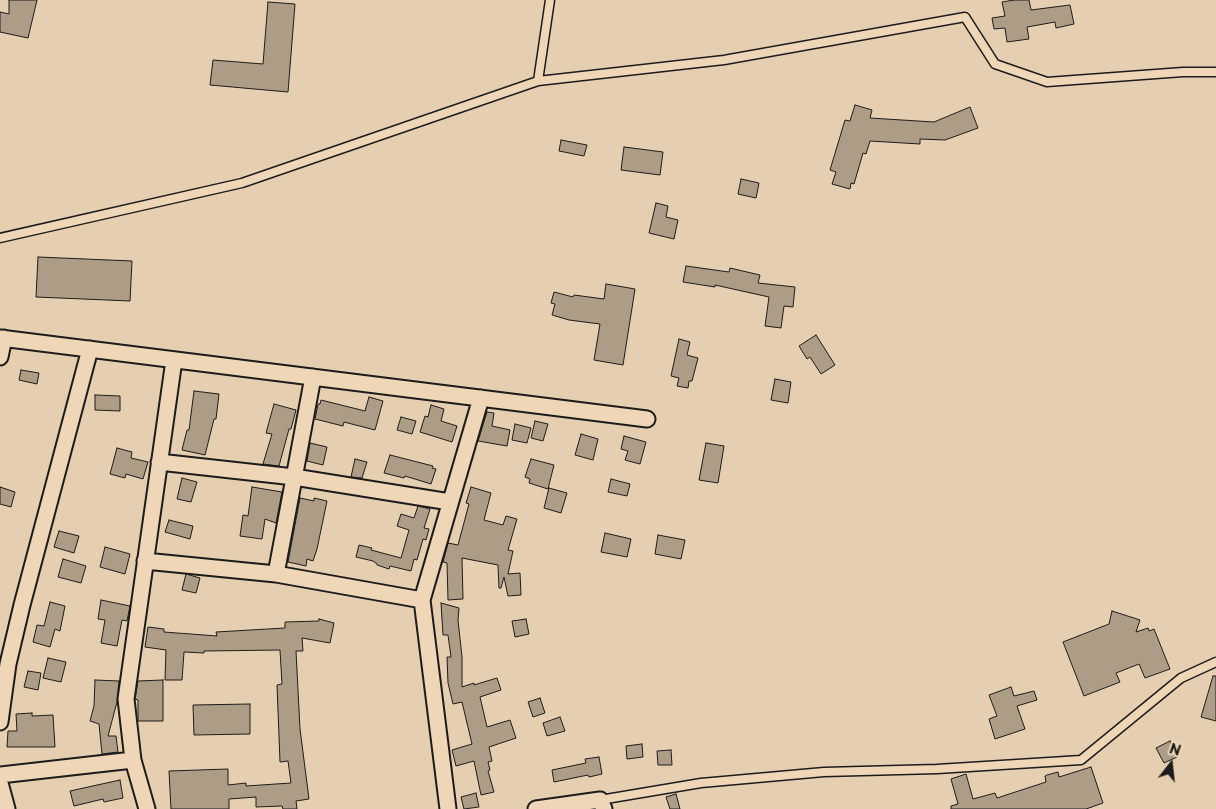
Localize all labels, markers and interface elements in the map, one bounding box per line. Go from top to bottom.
text: N [1167,737,1183,761]
north arrow [1146,739,1196,789]

